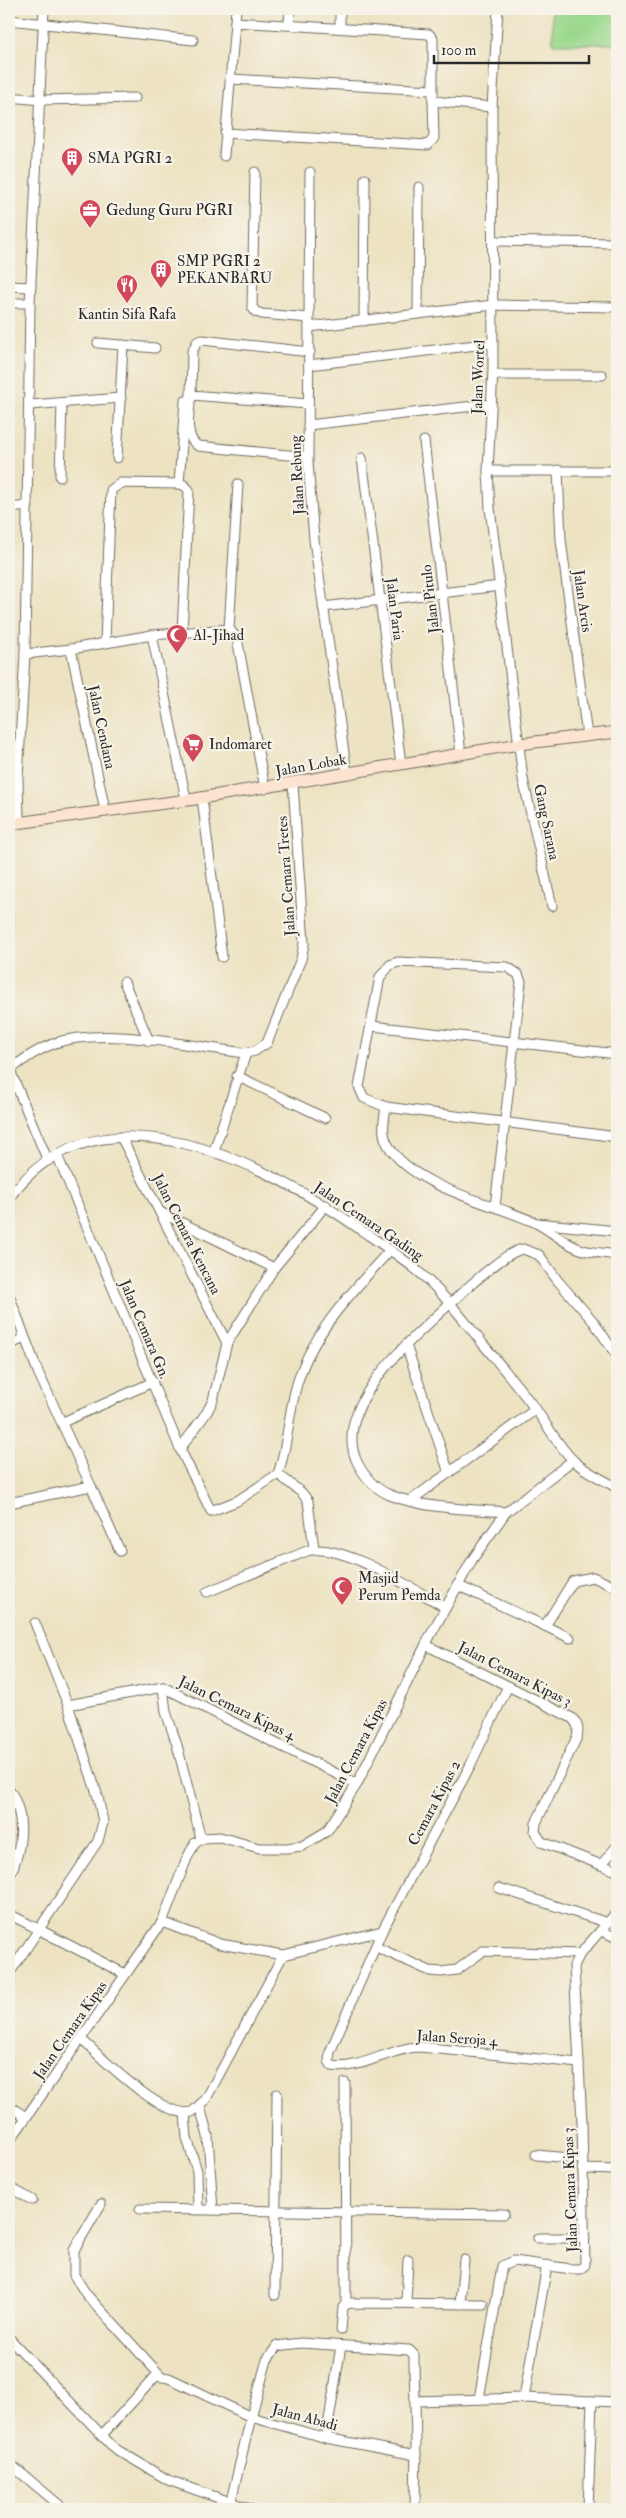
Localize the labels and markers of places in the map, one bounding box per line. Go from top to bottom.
building icon: SMA PGRI 2 [60,146,84,177]
place label: SMA PGRI 2 [88,149,173,168]
office icon: Gedung Guru PGRI [78,198,102,229]
place label: Gedung Guru PGRI [106,201,233,220]
place label: SMP PGRI 2 PEKANBARU [177,252,273,288]
building icon: SMP PGRI 2 PEKANBARU [149,258,173,289]
restaurant icon: Kantin Sifa Rafa [115,273,139,304]
place label: Kantin Sifa Rafa [78,305,177,324]
mosque icon: Al-Jihad [165,623,189,654]
place label: Al-Jihad [192,626,245,646]
supermarket icon: Indomaret [181,732,205,763]
place label: Indomaret [209,735,272,754]
place label: Masjid Perum Pemda [358,1569,441,1605]
mosque icon: Masjid Perum Pemda [330,1575,354,1606]

